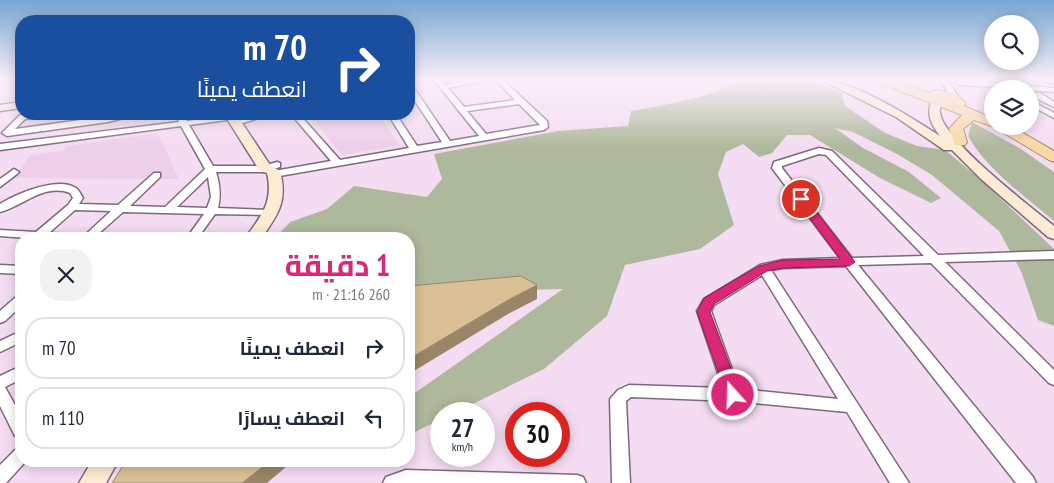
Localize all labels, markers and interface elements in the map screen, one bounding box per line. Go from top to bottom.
map controls [984,15,1039,135]
button: search [984,15,1039,70]
text: 70 m [243,24,307,70]
icon: right [325,35,390,100]
text: انعطف يمينًا [197,75,307,103]
button: layers [984,80,1039,135]
pin [780,178,822,220]
icon: arrive [787,185,815,213]
text: 1 دقيقة [285,245,390,284]
button: close [40,249,92,301]
text: 260 m · 21:16 [312,284,390,304]
icon: right [360,334,388,362]
text: 70 m [42,336,76,360]
text: انعطف يمينًا [240,336,345,360]
position arrow [706,368,758,420]
speed limit sign: 30 [505,402,570,467]
icon: left [360,404,388,432]
text: 110 m [42,406,84,430]
text: انعطف يسارًا [237,406,345,430]
text: 27 [451,412,474,444]
text: km/h [452,439,473,454]

